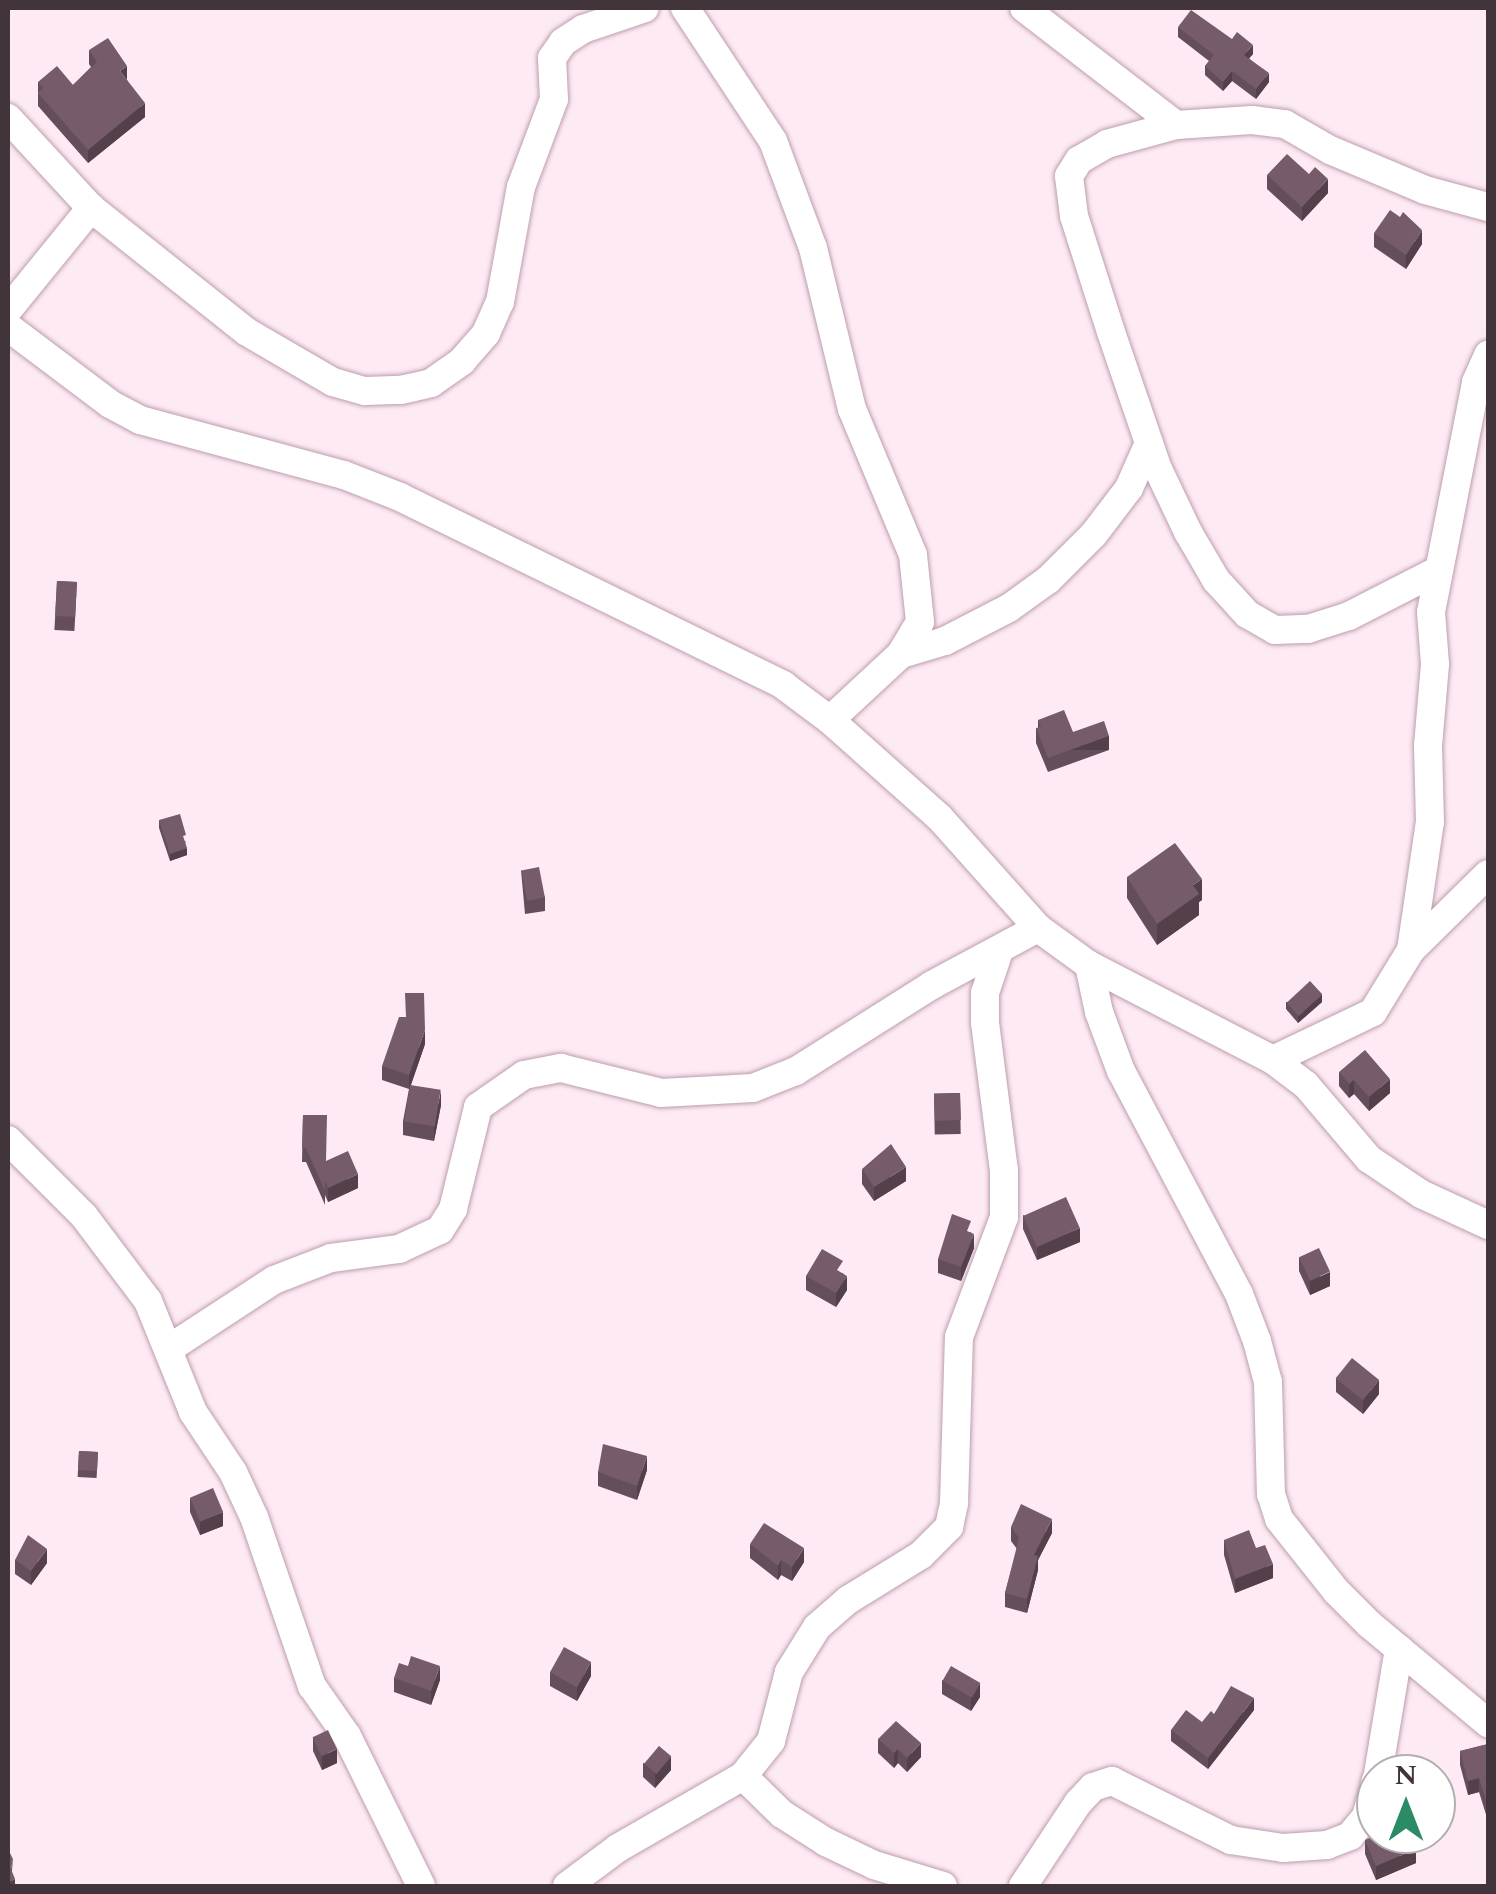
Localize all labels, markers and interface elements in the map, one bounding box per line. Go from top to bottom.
north arrow [1356,1754,1456,1854]
text: N [1395,1754,1417,1797]

